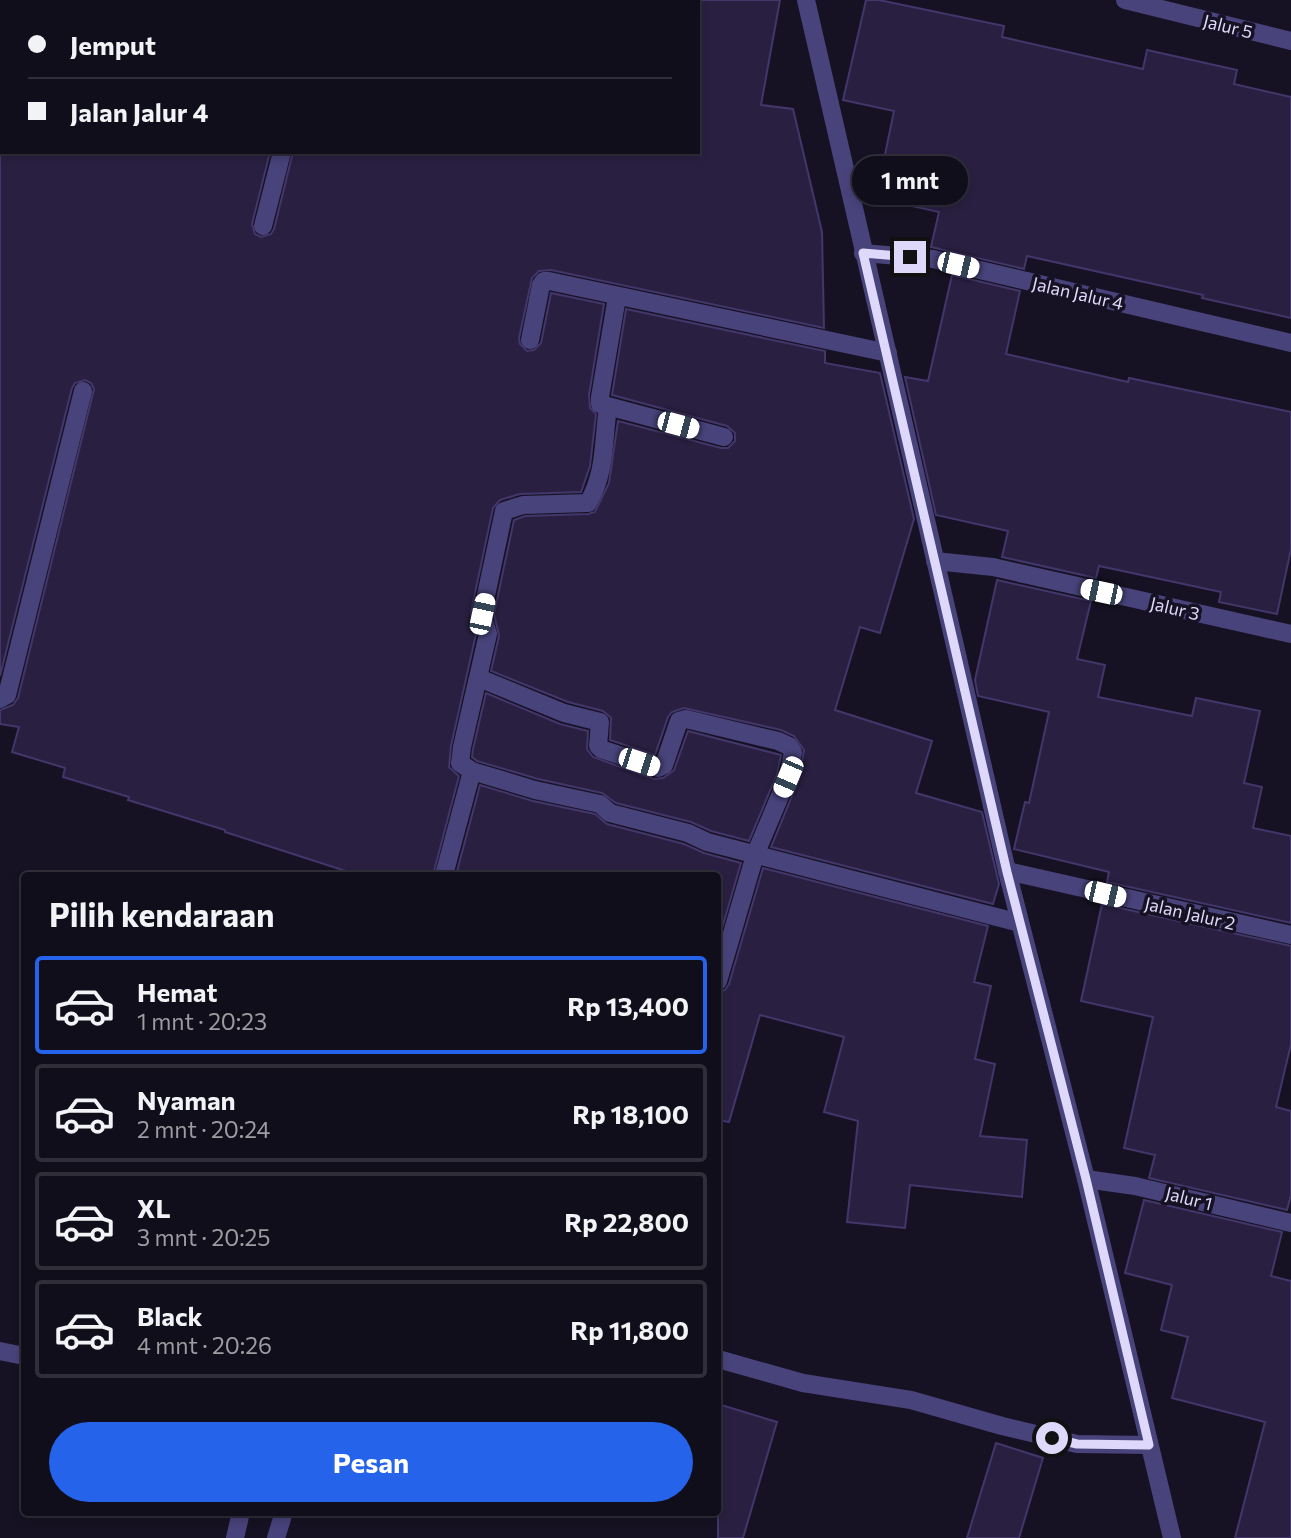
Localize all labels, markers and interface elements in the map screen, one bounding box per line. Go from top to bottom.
street label: Jalur 5 [1201,9,1255,43]
text: Jemput [70,29,156,60]
text: Jalan Jalur 4 [70,96,208,127]
callout: 1 mnt [852,156,968,204]
text: 1 mnt [881,166,939,194]
route end [894,241,926,273]
car [936,250,981,280]
street label: Jalan Jalur 4 [1030,272,1126,314]
car [655,409,702,441]
car [1079,577,1124,607]
car [468,591,497,637]
street label: Jalur 3 [1148,592,1202,624]
car [616,746,663,778]
car [771,754,806,800]
car [1083,879,1128,909]
street label: Jalan Jalur 2 [1143,892,1237,934]
text: Pilih kendaraan [49,894,275,934]
icon: car [53,974,116,1037]
text: Hemat [137,976,218,1007]
text: Rp 13,400 [567,990,689,1021]
text: 1 mnt · 20:23 [137,1007,267,1035]
icon: car [53,1082,116,1145]
text: Nyaman [137,1084,236,1115]
text: Rp 18,100 [572,1098,689,1129]
text: 2 mnt · 20:24 [137,1115,270,1143]
street label: Jalur 1 [1163,1182,1215,1214]
icon: car [53,1190,116,1253]
text: XL [137,1192,171,1223]
text: Rp 22,800 [564,1206,689,1237]
text: 3 mnt · 20:25 [137,1223,271,1251]
icon: car [53,1298,116,1361]
text: Black [137,1300,203,1331]
text: Rp 11,800 [570,1314,689,1345]
text: 4 mnt · 20:26 [137,1331,272,1359]
button: Pesan [49,1422,693,1502]
route start [1036,1422,1068,1454]

